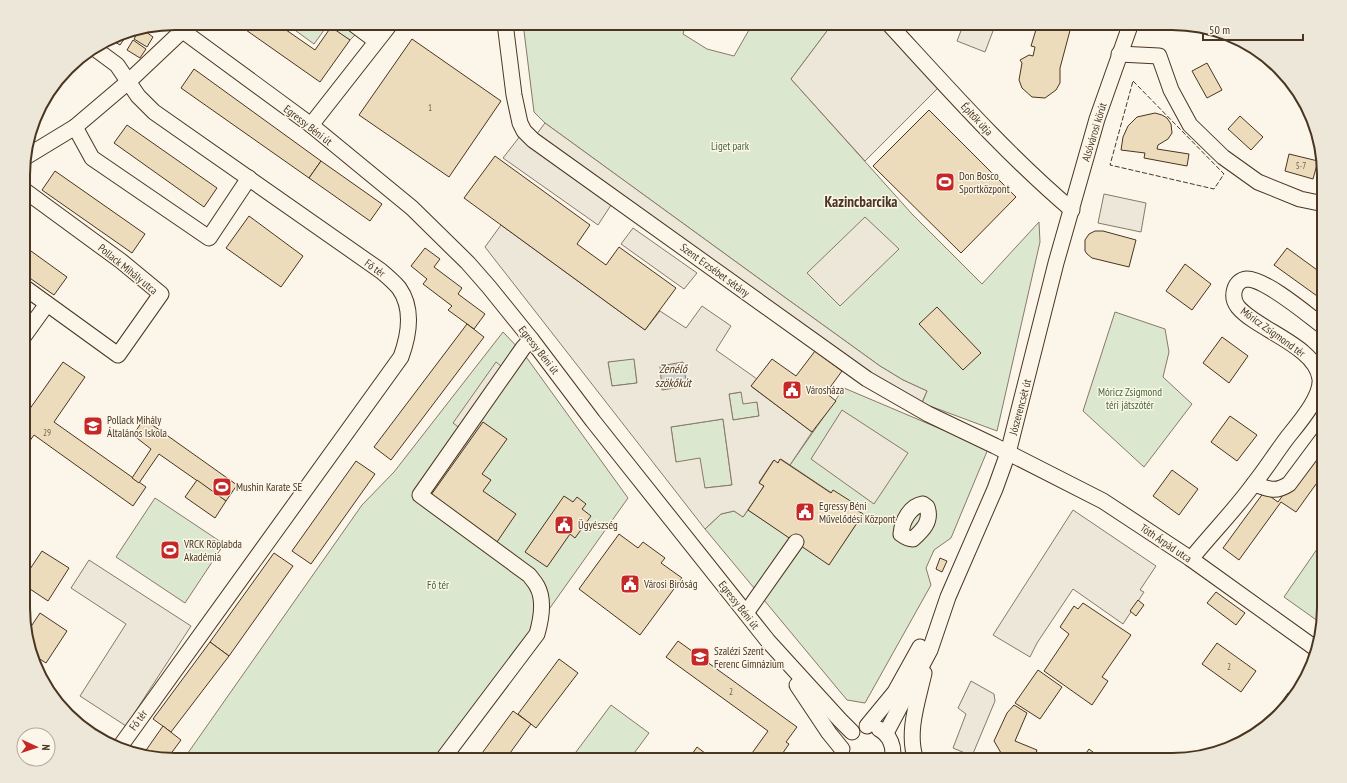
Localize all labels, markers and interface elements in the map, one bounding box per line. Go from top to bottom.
scale bar [1203,16,1303,42]
text: 50 m [1209,22,1230,37]
street label: Építők útja [958,99,996,139]
street label: Alsóvárosi körút [1078,101,1110,163]
street label: Egressy Béni út [281,102,335,148]
house number: 1 [428,102,432,113]
park label: Liget park [711,139,750,153]
house number: 5-7 [1296,160,1306,171]
place label: Don Bosco Sportközpont [959,169,1010,196]
sports icon: Don Bosco Sportközpont [934,171,956,193]
district label: Kazincbarcika [824,192,898,211]
street label: Szent Erzsébet sétány [677,240,753,300]
street label: Pollack Mihály utca [95,241,161,297]
street label: Fő tér [362,256,388,280]
street label: Móricz Zsigmond tér [1238,304,1308,360]
street label: Egressy Béni út [516,323,562,377]
water label: Zenélő szökőkút [655,361,693,390]
street label: Jószerencsét út [1006,378,1034,437]
public building icon: Városháza [781,379,803,401]
place label: Városháza [805,383,844,397]
park label: Móricz Zsigmond téri játszótér [1098,385,1162,412]
place label: Pollack Mihály Általános Iskola [107,413,167,440]
school or university icon: Pollack Mihály Általános Iskola [82,415,104,437]
house number: 29 [43,427,51,438]
sports icon: Mushin Karate SE [211,476,233,498]
place label: Mushin Karate SE [236,480,302,494]
place label: Egressy Béni Művelődési Központ [819,499,896,526]
public building icon: Egressy Béni Művelődési Központ [794,501,816,523]
public building icon: Ügyészség [553,514,575,536]
place label: Ügyészség [578,518,618,532]
street label: Tóth Árpád utca [1138,521,1194,565]
place label: VRCK Röplabda Akadémia [183,537,242,564]
sports icon: VRCK Röplabda Akadémia [159,539,181,561]
public building icon: Városi Biróság [619,573,641,595]
place label: Városi Biróság [643,577,698,591]
park label: Fő tér [427,578,449,592]
street label: Egressy Béni út [716,578,762,632]
place label: Szalézi Szent Ferenc Gimnázium [714,644,784,671]
school or university icon: Szalézi Szent Ferenc Gimnázium [689,646,711,668]
house number: 2 [1227,661,1231,672]
house number: 2 [729,686,733,697]
street label: Fő tér [126,707,150,733]
north arrow [16,727,56,767]
text: N [39,744,53,751]

